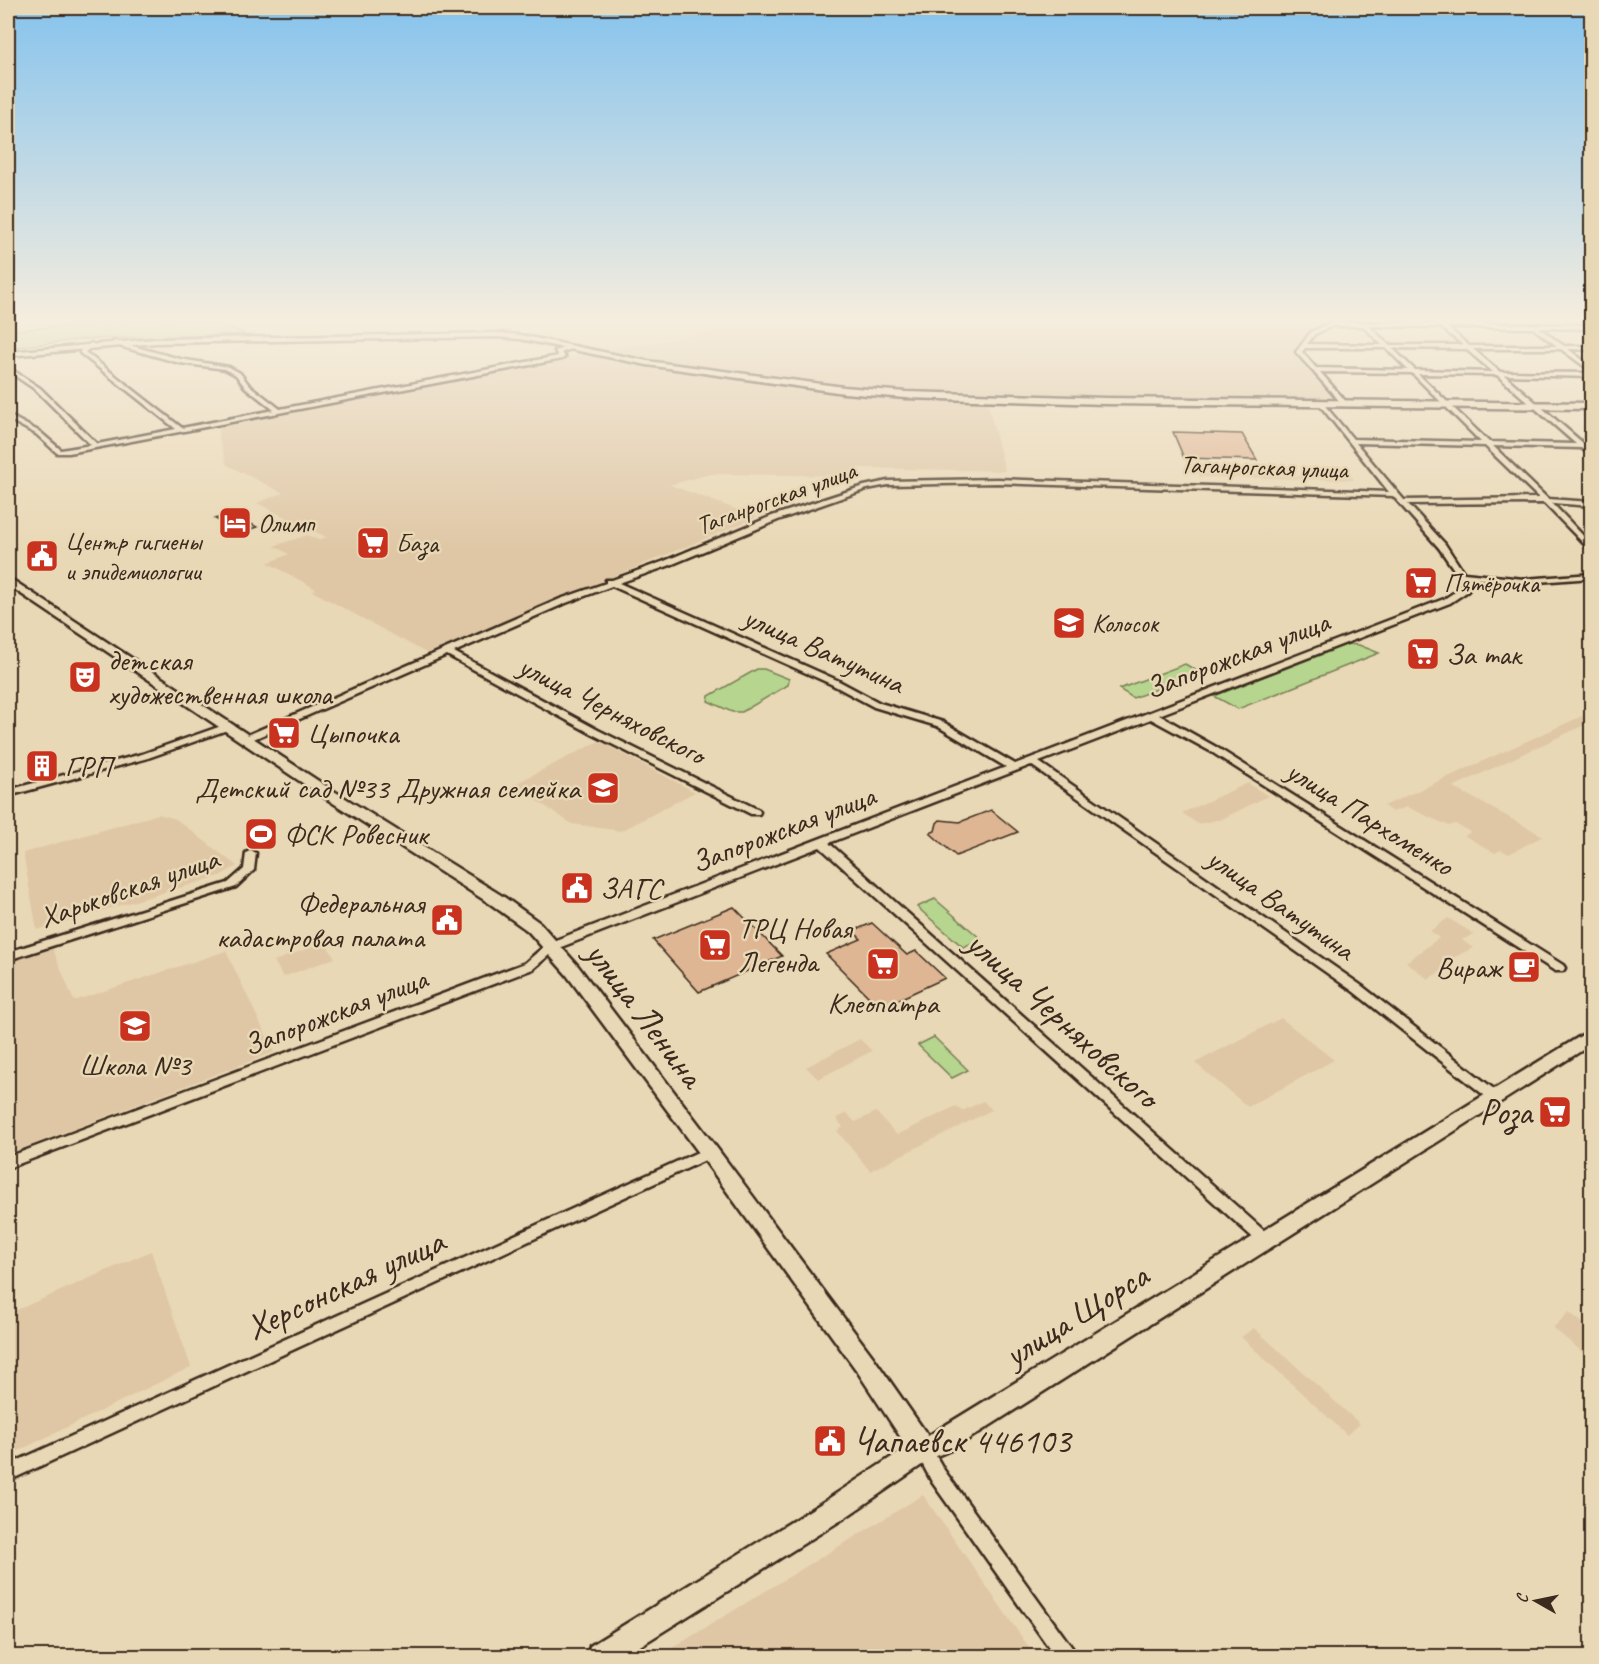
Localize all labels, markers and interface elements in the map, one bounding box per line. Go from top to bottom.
street label: Таганрогская улица [1180,448,1350,486]
street label: Таганрогская улица [692,453,862,542]
hotel icon: Олимп [217,505,253,541]
place label: Олимп [258,507,316,540]
place label: Центр гигиены и эпидемиологии [65,525,204,588]
supermarket icon: База [355,525,391,561]
place label: База [396,527,440,561]
public building icon: Центр гигиены и эпидемиологии [24,538,60,574]
supermarket icon: Пятёрочка [1403,565,1439,601]
place label: Пятёрочка [1444,567,1541,600]
street label: улица Ватутина [736,597,912,703]
street label: Запорожская улица [1140,602,1336,707]
school or university icon: Колосок [1051,605,1087,641]
place label: Колосок [1092,607,1160,640]
place label: За так [1446,635,1523,673]
supermarket icon: За так [1405,636,1441,672]
place label: детская художественная школа [108,641,334,713]
street label: улица Черняховского [511,646,715,775]
theatre icon: детская художественная школа [67,659,103,695]
place label: Цыпочка [307,714,401,752]
supermarket icon: Цыпочка [266,715,302,751]
place label: ГРП [65,747,116,785]
building icon: ГРП [24,748,60,784]
street label: улица Пархоменко [1278,751,1462,885]
place label: Детский сад №33 Дружная семейка [195,769,582,807]
school or university icon: Детский сад №33 Дружная семейка [585,770,621,806]
street label: Запорожская улица [686,776,882,881]
place label: ФСК Ровесник [284,815,430,853]
sports icon: ФСК Ровесник [243,816,279,852]
street label: улица Ватутина [1198,838,1364,970]
street label: Харьковская улица [34,839,225,936]
place label: ЗАГС [600,869,665,907]
public building icon: ЗАГС [559,870,595,906]
place label: Федеральная кадастровая палата [216,884,427,956]
public building icon: Федеральная кадастровая палата [429,902,465,938]
place label: ТРЦ Новая Легенда [738,909,854,981]
street label: улица Черняховского [955,919,1172,1120]
supermarket icon: ТРЦ Новая Легенда [697,927,733,963]
street label: улица Ленина [574,930,717,1099]
supermarket icon: Клеопатра [865,946,901,982]
place label: Вираж [1436,948,1504,986]
cafe icon: Вираж [1506,949,1542,985]
street label: Запорожская улица [238,959,434,1064]
place label: Клеопатра [828,984,940,1022]
school or university icon: Школа №3 [117,1008,153,1044]
place label: Школа №3 [79,1046,193,1084]
place label: Роза [1479,1089,1535,1135]
supermarket icon: Роза [1537,1094,1573,1130]
street label: Херсонская улица [238,1217,454,1350]
street label: улица Щорса [994,1251,1159,1378]
place label: Чапаевск 446103 [853,1418,1074,1464]
public building icon: Чапаевск 446103 [812,1423,848,1459]
north arrow [1506,1571,1566,1631]
text: С [1512,1591,1533,1604]

